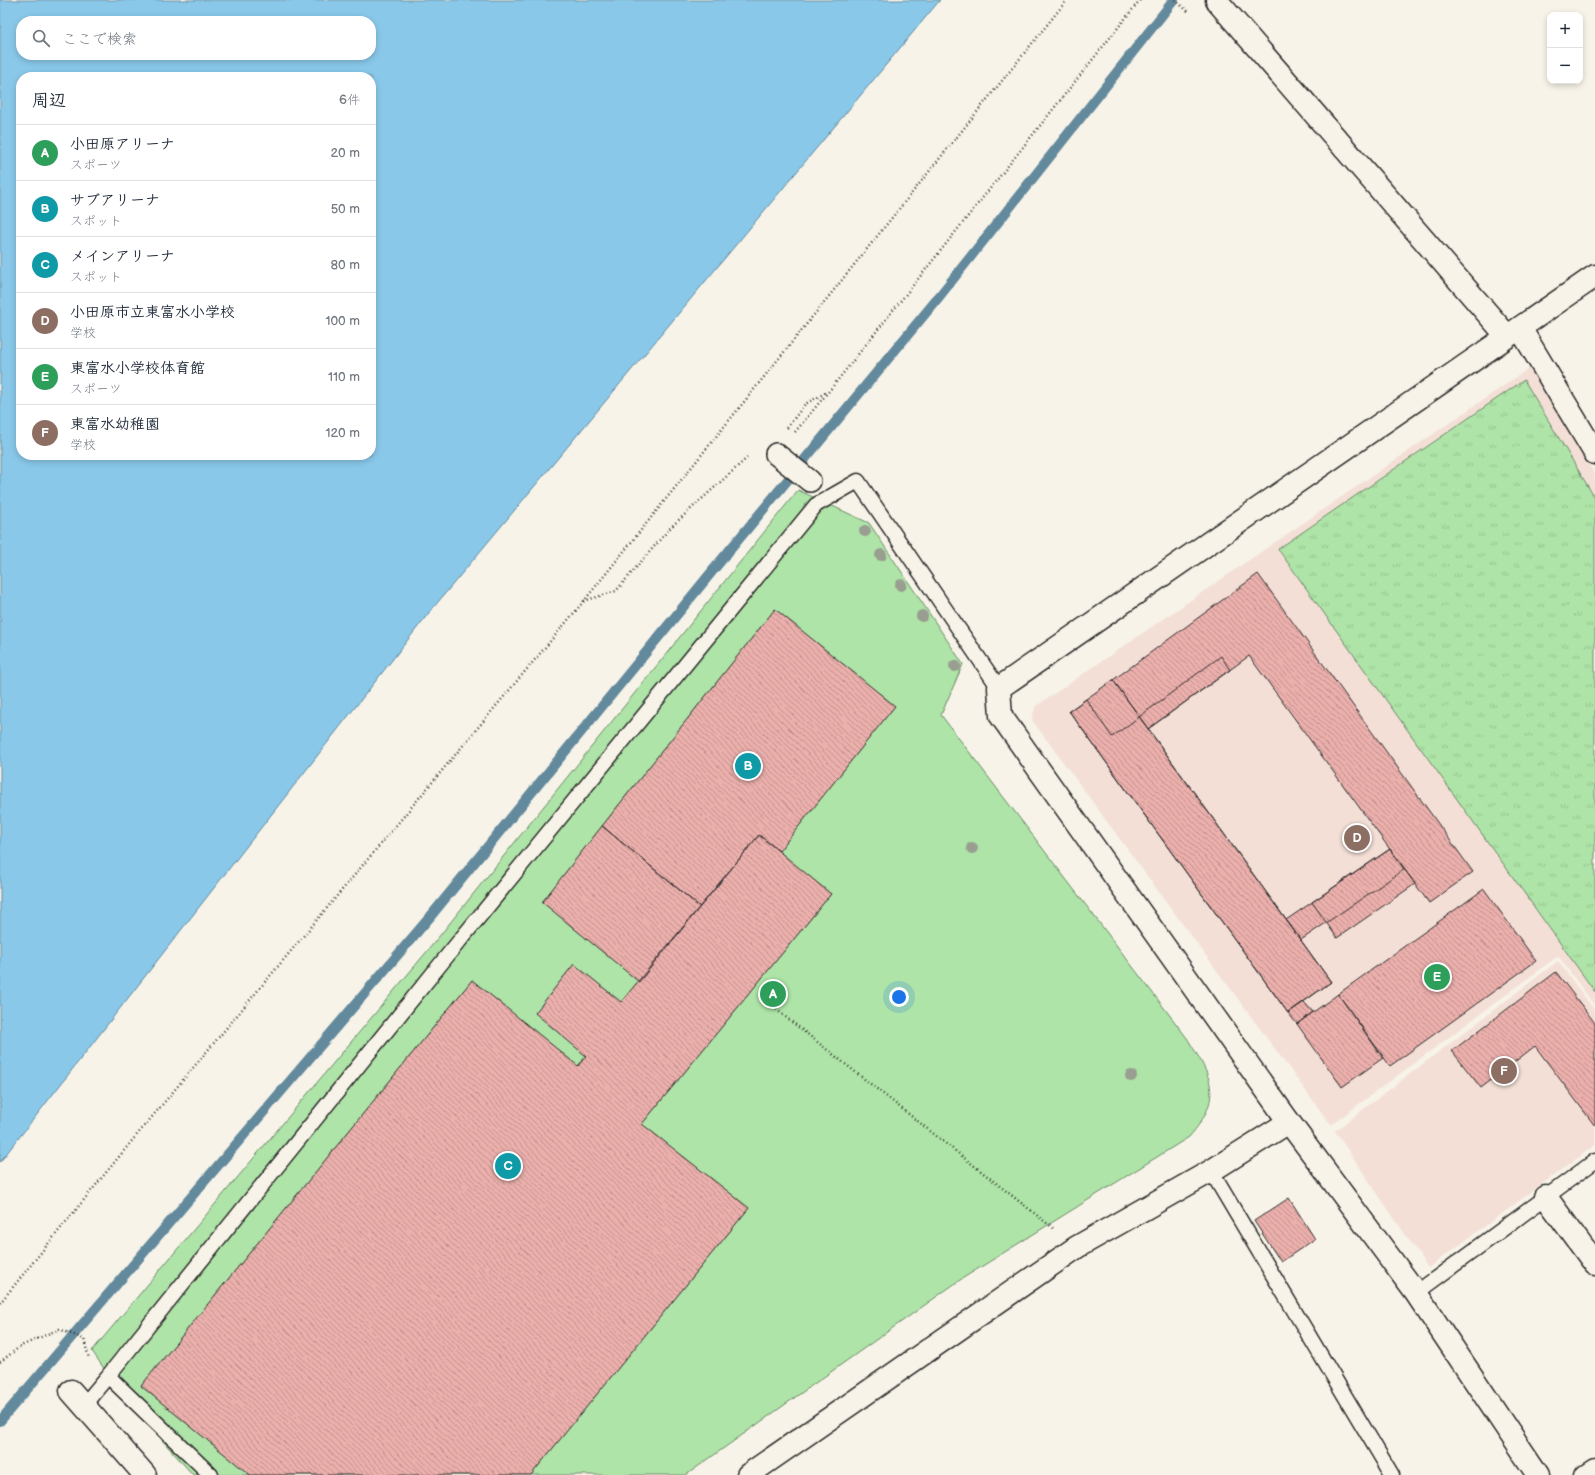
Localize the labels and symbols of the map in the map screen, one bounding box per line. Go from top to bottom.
pin: B [735,751,761,781]
pin: D [1344,823,1370,853]
pin: E [1424,962,1450,992]
pin: A [760,979,786,1009]
your location [889,987,909,1007]
pin: F [1491,1056,1517,1086]
pin: C [495,1151,521,1181]

